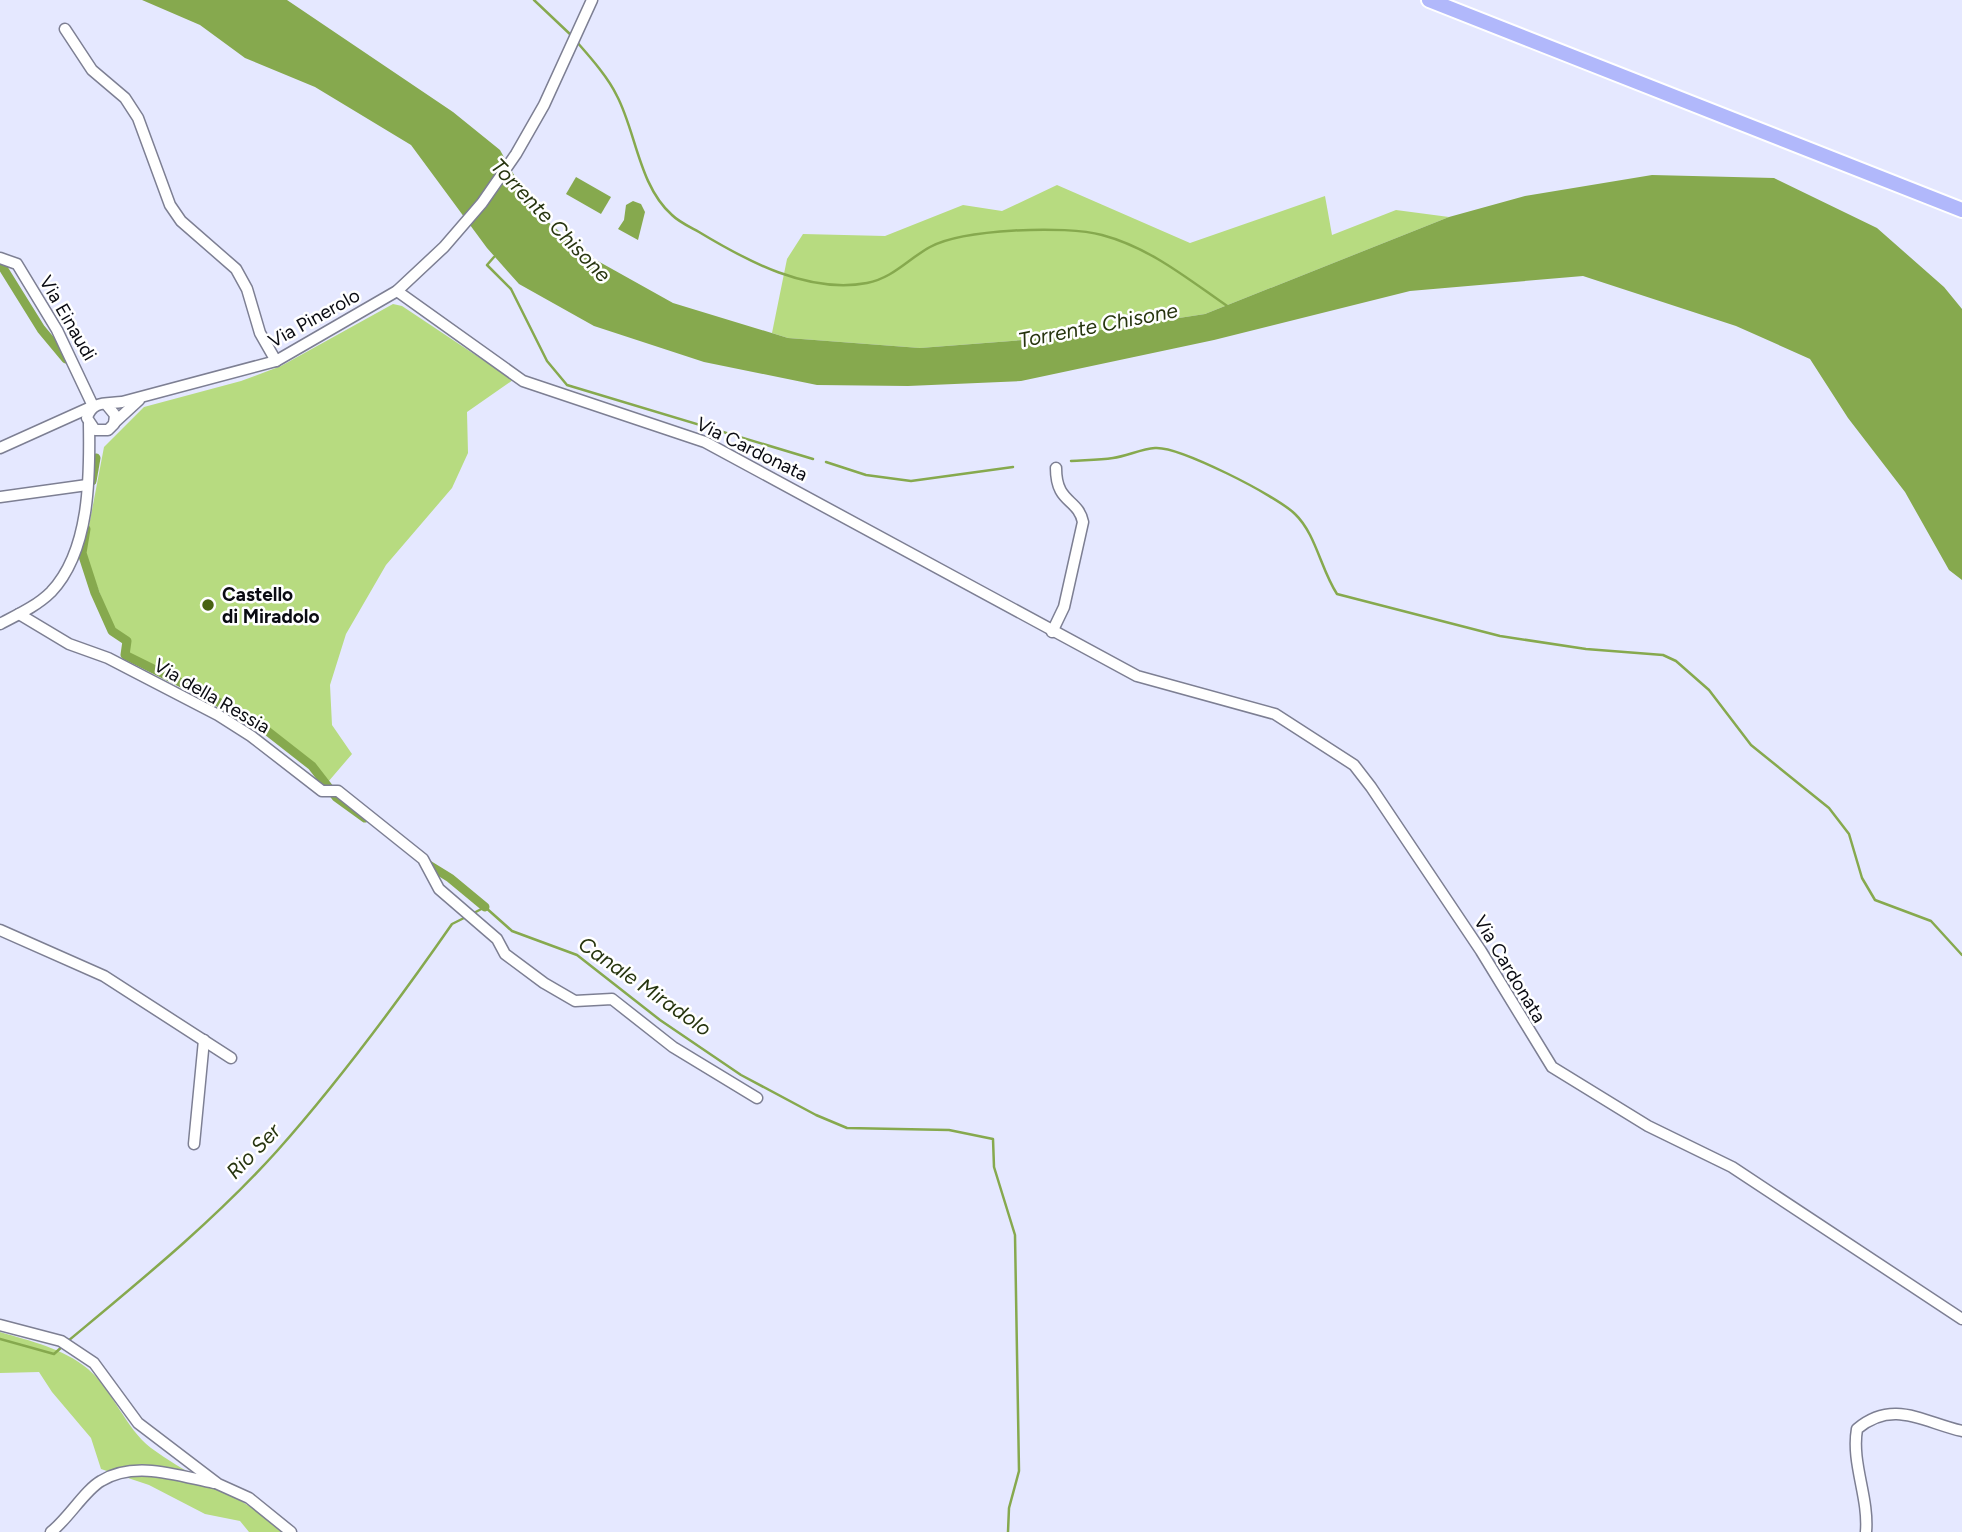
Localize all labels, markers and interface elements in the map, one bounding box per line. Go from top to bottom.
water label: Torrente Chisone [486,153,617,287]
street label: Via Einaudi [35,272,101,364]
street label: Via Pinerolo [264,283,364,353]
water label: Torrente Chisone [1016,297,1180,353]
street label: Via Cardonata [693,412,811,486]
place label: Castello di Miradolo [222,583,319,628]
marker: Castello di Miradolo [200,597,216,613]
street label: Via della Ressia [150,653,274,739]
street label: Via Cardonata [1469,911,1551,1027]
water label: Canale Miradolo [574,931,716,1041]
water label: Rio Ser [221,1118,286,1184]

